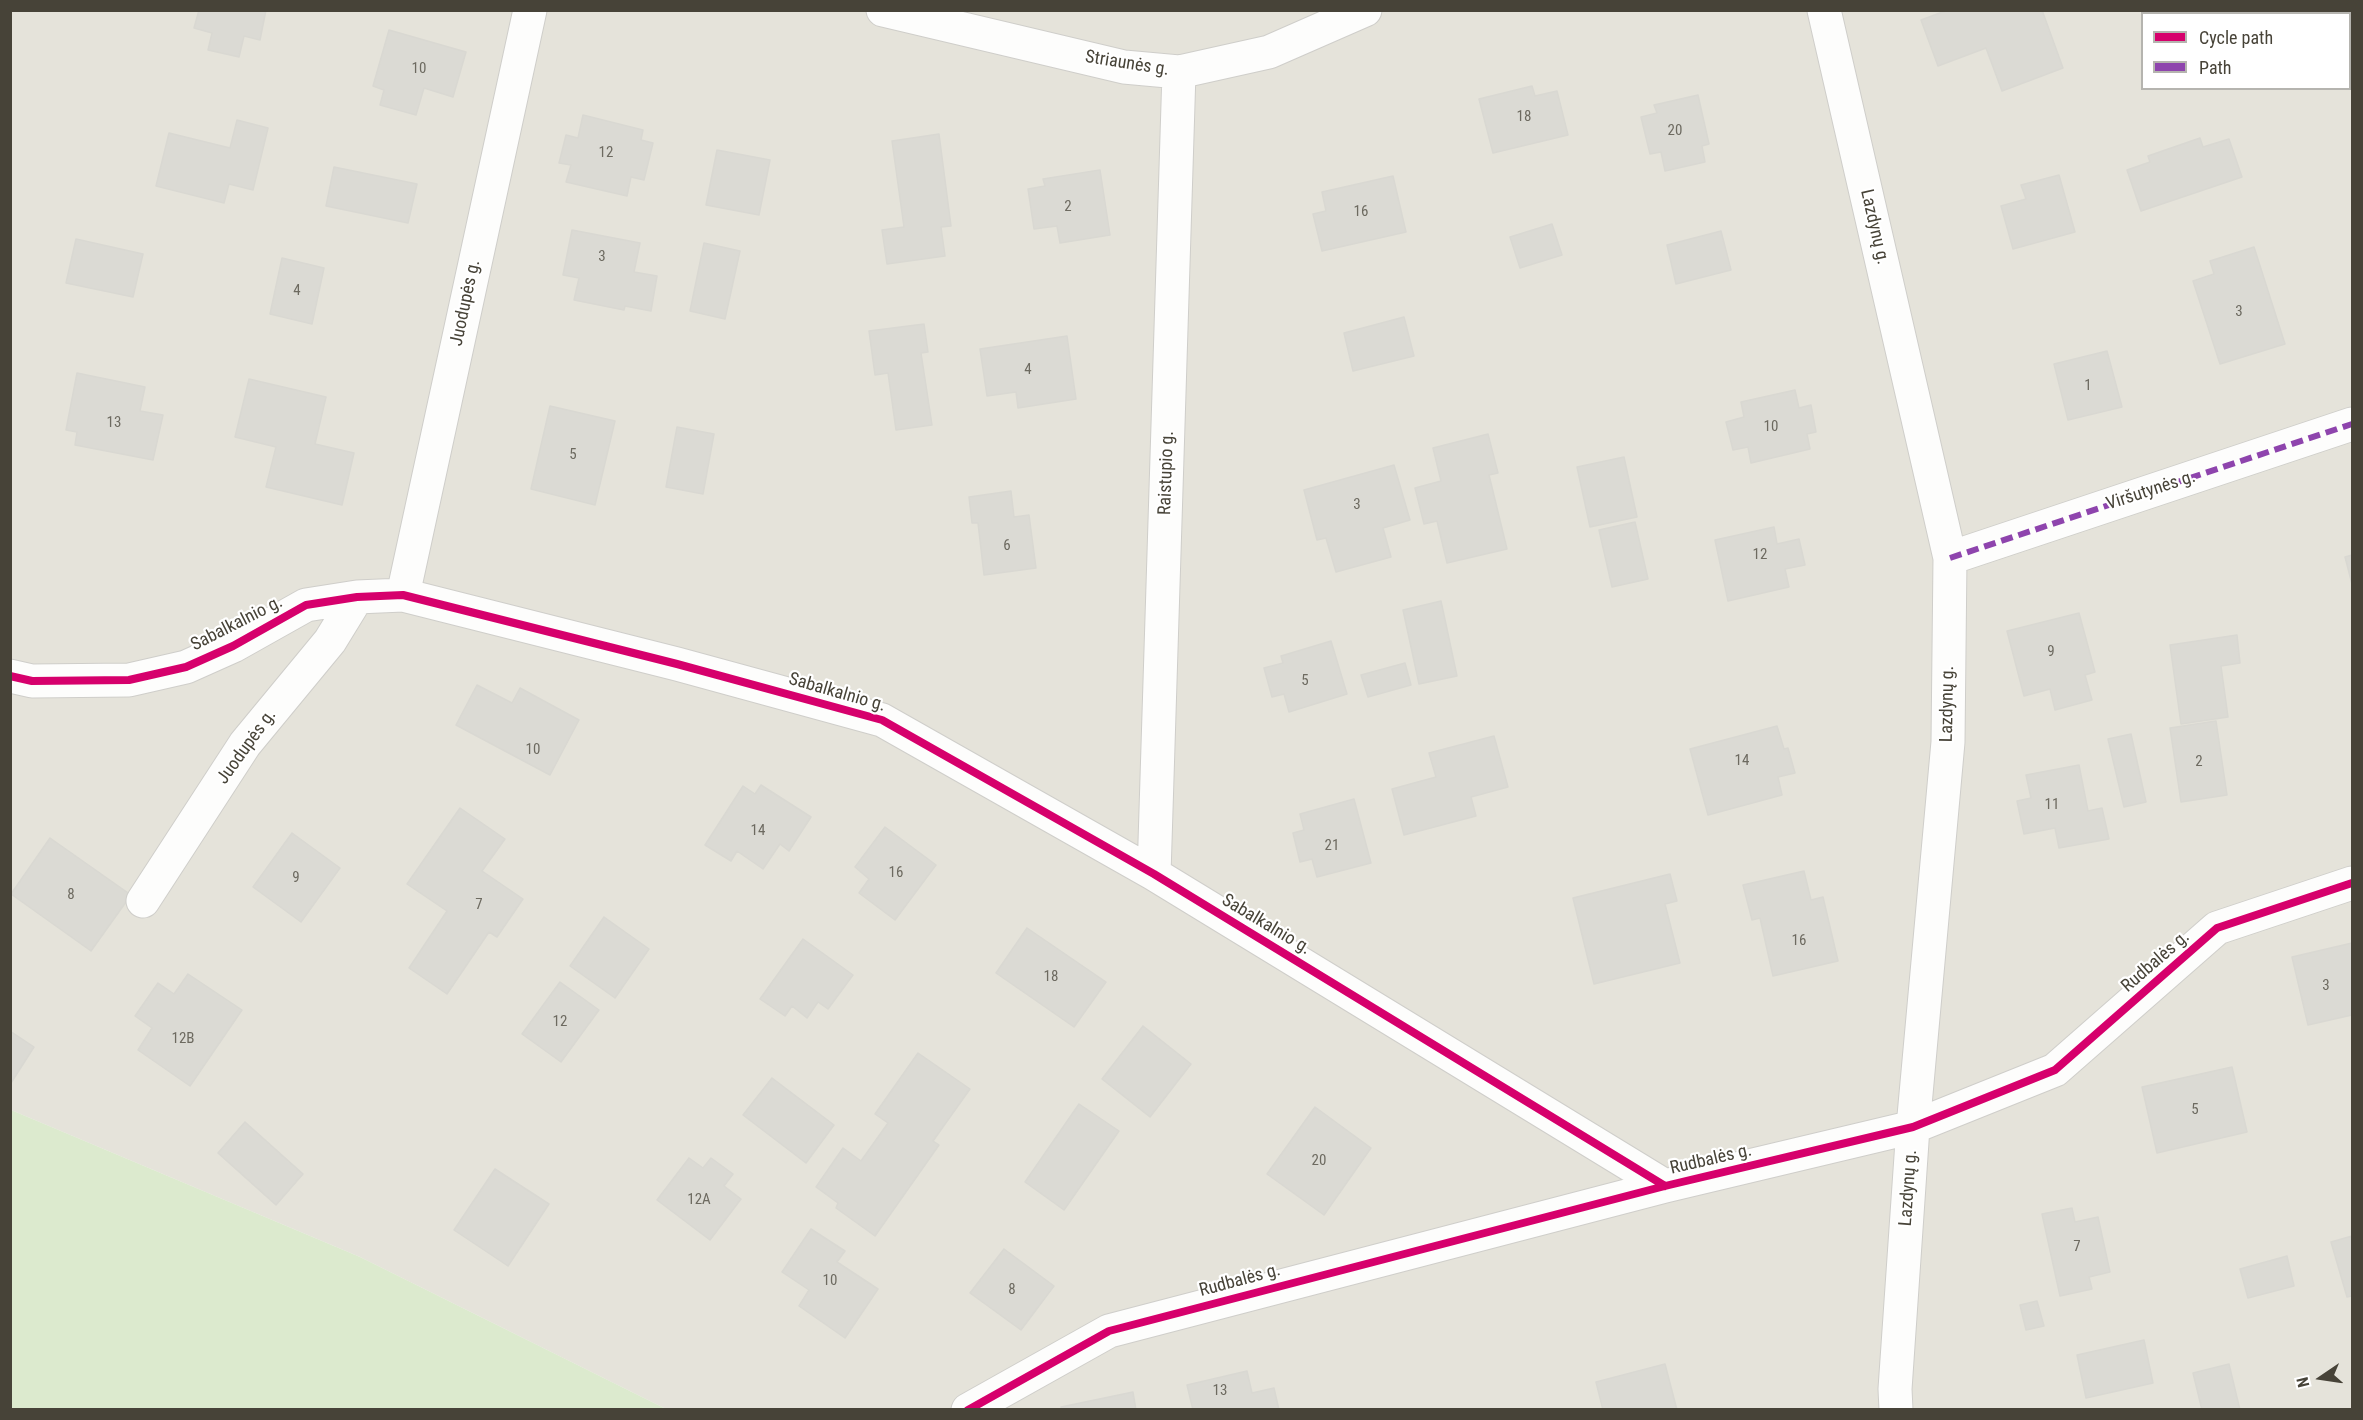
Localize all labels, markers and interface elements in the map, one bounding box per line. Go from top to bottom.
legend [2141,12,2351,90]
text: Cycle path [2199,27,2273,48]
street label: Striaunės g. [1083,47,1171,81]
text: Path [2199,57,2232,78]
house number: 10 [412,60,426,78]
house number: 18 [1517,108,1531,126]
house number: 20 [1668,122,1682,140]
house number: 12 [599,144,613,162]
street label: Lazdynų g. [1855,187,1893,267]
house number: 2 [1064,198,1072,216]
house number: 16 [1354,203,1368,221]
house number: 3 [598,248,606,266]
street label: Juodupės g. [446,258,486,348]
house number: 4 [293,282,301,300]
house number: 3 [2235,303,2243,321]
house number: 4 [1024,361,1032,379]
house number: 1 [2084,377,2092,395]
house number: 13 [107,414,121,432]
house number: 10 [1764,418,1778,436]
street label: Raistupio g. [1155,430,1179,516]
house number: 5 [569,446,577,464]
street label: Viršutynės g. [2104,466,2198,516]
house number: 3 [1353,496,1361,514]
house number: 6 [1003,537,1011,555]
house number: 12 [1753,546,1767,564]
street label: Sabalkalnio g. [188,592,286,656]
house number: 9 [2047,643,2055,661]
street label: Lazdynų g. [1937,666,1959,742]
street label: Sabalkalnio g. [786,669,888,717]
house number: 5 [1301,672,1309,690]
street label: Juodupės g. [213,705,281,789]
house number: 10 [526,741,540,759]
house number: 14 [1735,752,1749,770]
house number: 2 [2195,753,2203,771]
house number: 11 [2045,796,2059,814]
house number: 14 [751,822,765,840]
house number: 21 [1325,837,1339,855]
house number: 16 [889,864,903,882]
house number: 9 [292,869,300,887]
house number: 8 [67,886,75,904]
street label: Sabalkalnio g. [1218,890,1314,960]
house number: 7 [475,896,483,914]
street label: Rudbalės g. [2118,927,2194,997]
house number: 16 [1792,932,1806,950]
house number: 18 [1044,968,1058,986]
house number: 3 [2322,977,2330,995]
house number: 12 [553,1013,567,1031]
house number: 12B [172,1030,194,1048]
house number: 5 [2191,1101,2199,1119]
street label: Rudbalės g. [1668,1140,1754,1180]
street label: Lazdynų g. [1896,1149,1922,1227]
house number: 20 [1312,1152,1326,1170]
house number: 12A [687,1191,711,1209]
house number: 7 [2073,1238,2081,1256]
street label: Rudbalės g. [1197,1260,1283,1302]
house number: 10 [823,1272,837,1290]
house number: 8 [1008,1281,1016,1299]
north arrow [2291,1348,2351,1408]
text: N [2293,1375,2313,1389]
house number: 13 [1213,1382,1227,1400]

